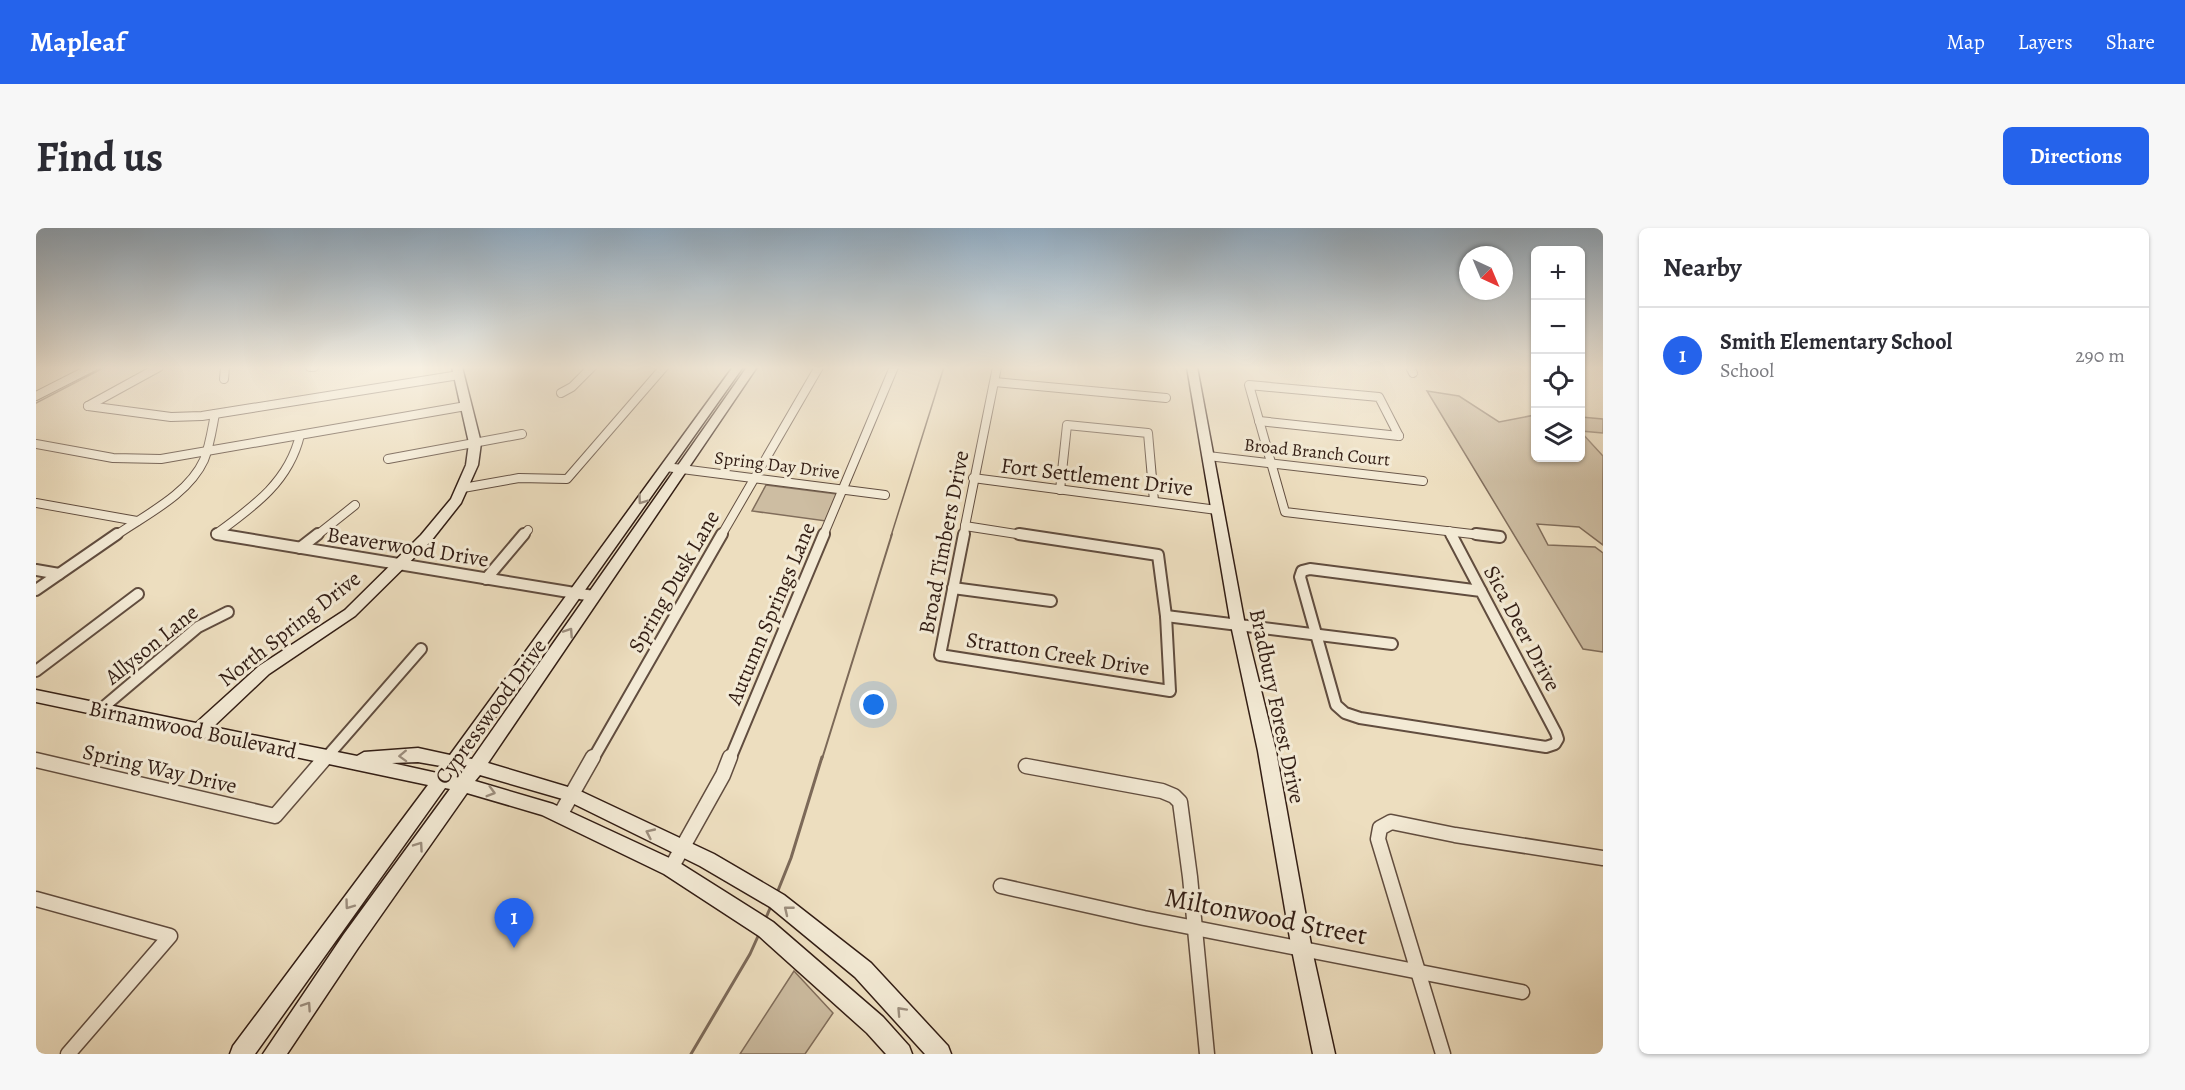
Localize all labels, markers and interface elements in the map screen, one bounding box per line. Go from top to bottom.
text: Mapleaf [30,23,125,61]
text: Map [1946,28,1985,56]
text: Layers [2018,28,2073,56]
text: Share [2106,28,2155,56]
button: Directions [2003,127,2149,185]
text: Find us [36,128,163,185]
north arrow [1459,246,1513,300]
map controls [1531,246,1585,462]
button: + [1531,246,1585,300]
text: Nearby [1663,250,1742,285]
button: − [1531,300,1585,354]
text: Smith Elementary School [1720,327,1952,357]
text: 1 [1679,342,1686,369]
text: 290 m [2075,342,2125,369]
button: locate [1531,354,1585,408]
text: School [1720,357,1774,384]
button: layers [1531,408,1585,462]
street label: Broad Branch Court [1243,432,1391,472]
street label: Spring Day Drive [713,445,841,485]
street label: Broad Timbers Drive [911,448,976,637]
street label: Fort Settlement Drive [999,450,1195,504]
one-way arrow [638,493,649,504]
street label: Spring Dusk Lane [621,505,727,658]
street label: Autumn Springs Lane [718,517,823,710]
street label: Beaverwood Drive [325,519,491,575]
street label: Sica Deer Drive [1476,560,1568,697]
street label: North Spring Drive [212,564,367,694]
street label: Allyson Lane [98,598,205,692]
street label: Bradbury Forest Drive [1242,606,1312,806]
street label: Stratton Creek Drive [964,625,1152,683]
one-way arrow [562,628,573,639]
street label: Cypresswood Drive [428,633,554,791]
your location [859,690,888,719]
street label: Birnamwood Boulevard [86,693,300,767]
street label: Spring Way Drive [80,737,240,801]
one-way arrow [398,750,407,762]
one-way arrow [485,785,496,797]
one-way arrow [646,828,657,840]
one-way arrow [412,842,423,853]
street label: Miltonwood Street [1162,879,1370,953]
pin: 1 [494,898,534,948]
one-way arrow [346,899,357,910]
one-way arrow [784,906,795,917]
one-way arrow [300,1001,311,1012]
one-way arrow [897,1007,908,1017]

